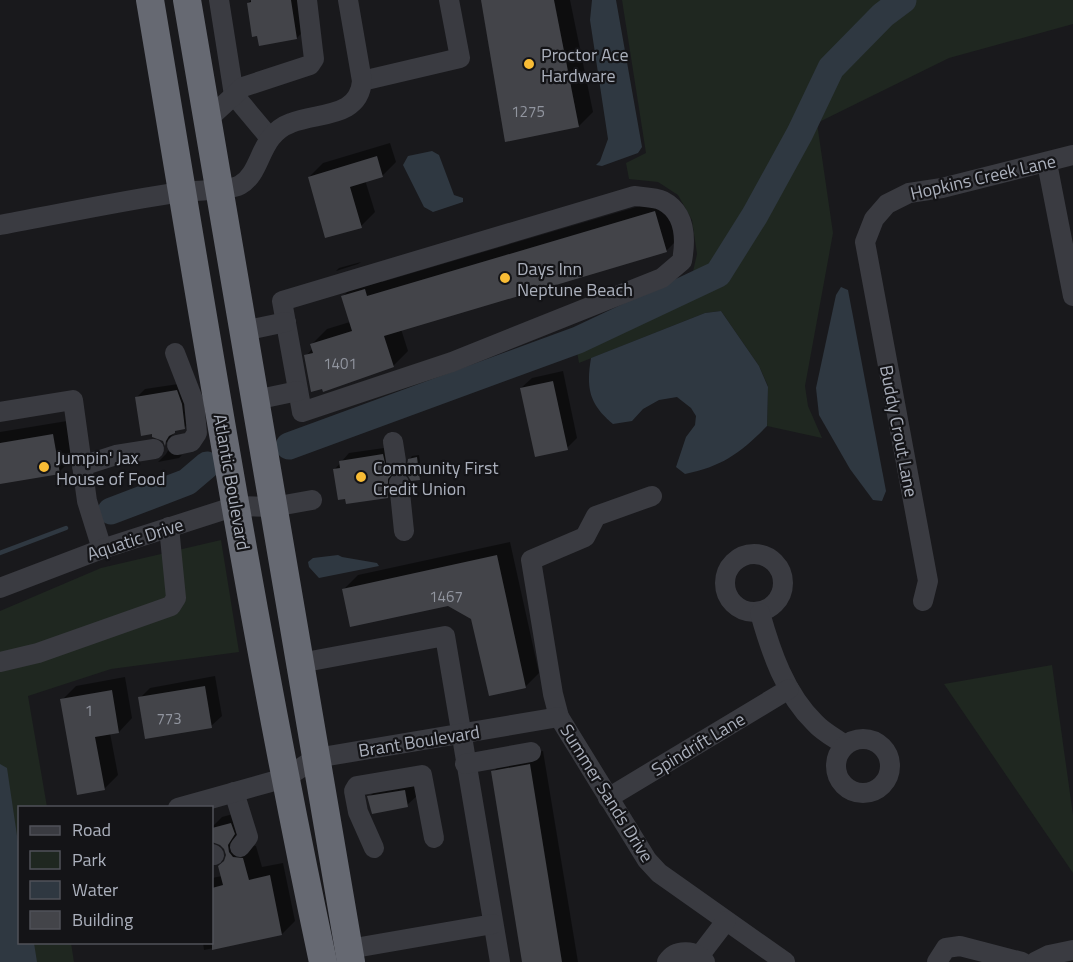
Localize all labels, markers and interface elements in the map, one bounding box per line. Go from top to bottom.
place label: Proctor Ace Hardware [541,41,629,89]
marker: Proctor Ace Hardware [522,57,536,71]
house number: 1275 [511,100,545,123]
street label: Hopkins Creek Lane [908,147,1058,207]
place label: Days Inn Neptune Beach [517,255,633,303]
marker: Days Inn Neptune Beach [498,271,512,285]
house number: 1401 [323,352,357,375]
street label: Buddy Crout Lane [873,363,925,499]
street label: Atlantic Boulevard [207,412,257,552]
place label: Jumpin' Jax House of Food [56,444,166,492]
place label: Community First Credit Union [373,454,499,502]
marker: Jumpin' Jax House of Food [37,460,51,474]
marker: Community First Credit Union [354,470,368,484]
street label: Aquatic Drive [83,511,187,567]
house number: 1467 [429,585,463,608]
house number: 1 [85,699,93,722]
street label: Spindrift Lane [646,705,750,783]
house number: 773 [156,707,182,730]
street label: Brant Boulevard [356,718,482,764]
street label: Summer Sands Drive [554,719,660,867]
legend [18,806,213,944]
text: Road [72,816,111,843]
text: Park [72,846,107,873]
text: Water [72,876,118,903]
text: Building [72,906,133,933]

